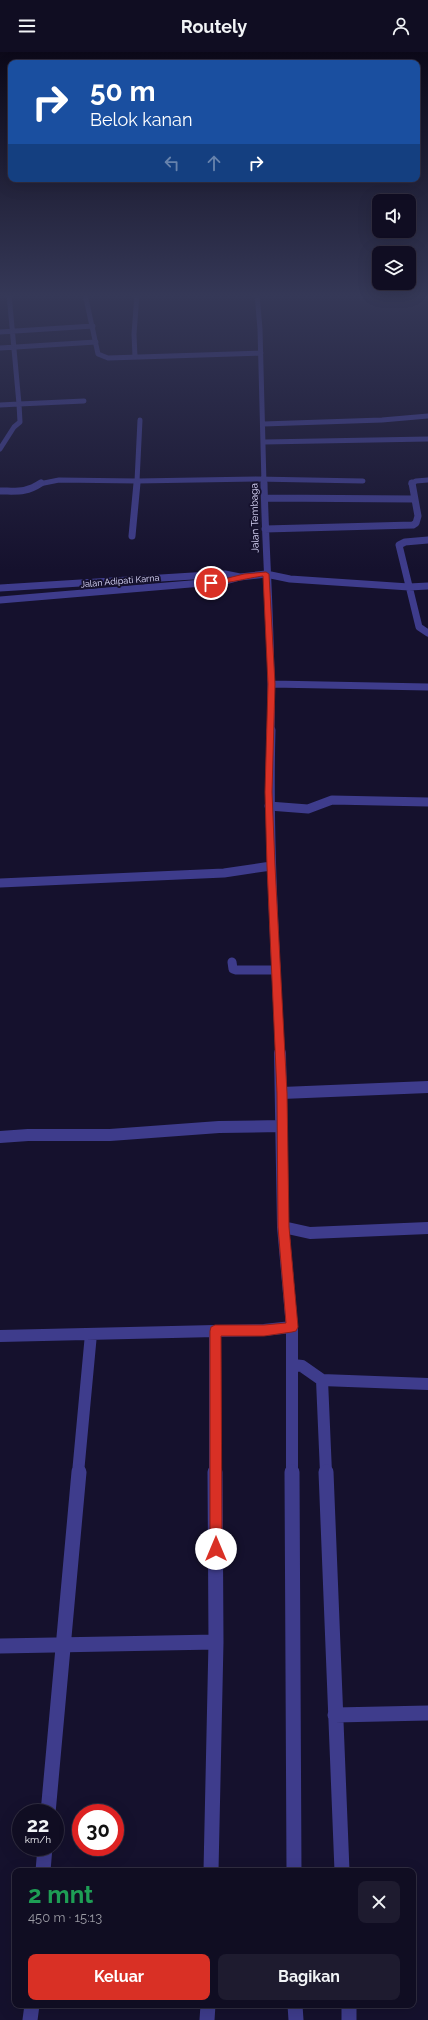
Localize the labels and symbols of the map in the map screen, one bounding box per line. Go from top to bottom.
street label: Jalan Tembaga [248,483,261,553]
pin [194,566,228,600]
street label: Jalan Adipati Karna [80,573,160,589]
position arrow [195,1528,237,1570]
speed limit sign: 30 [72,1804,124,1856]

